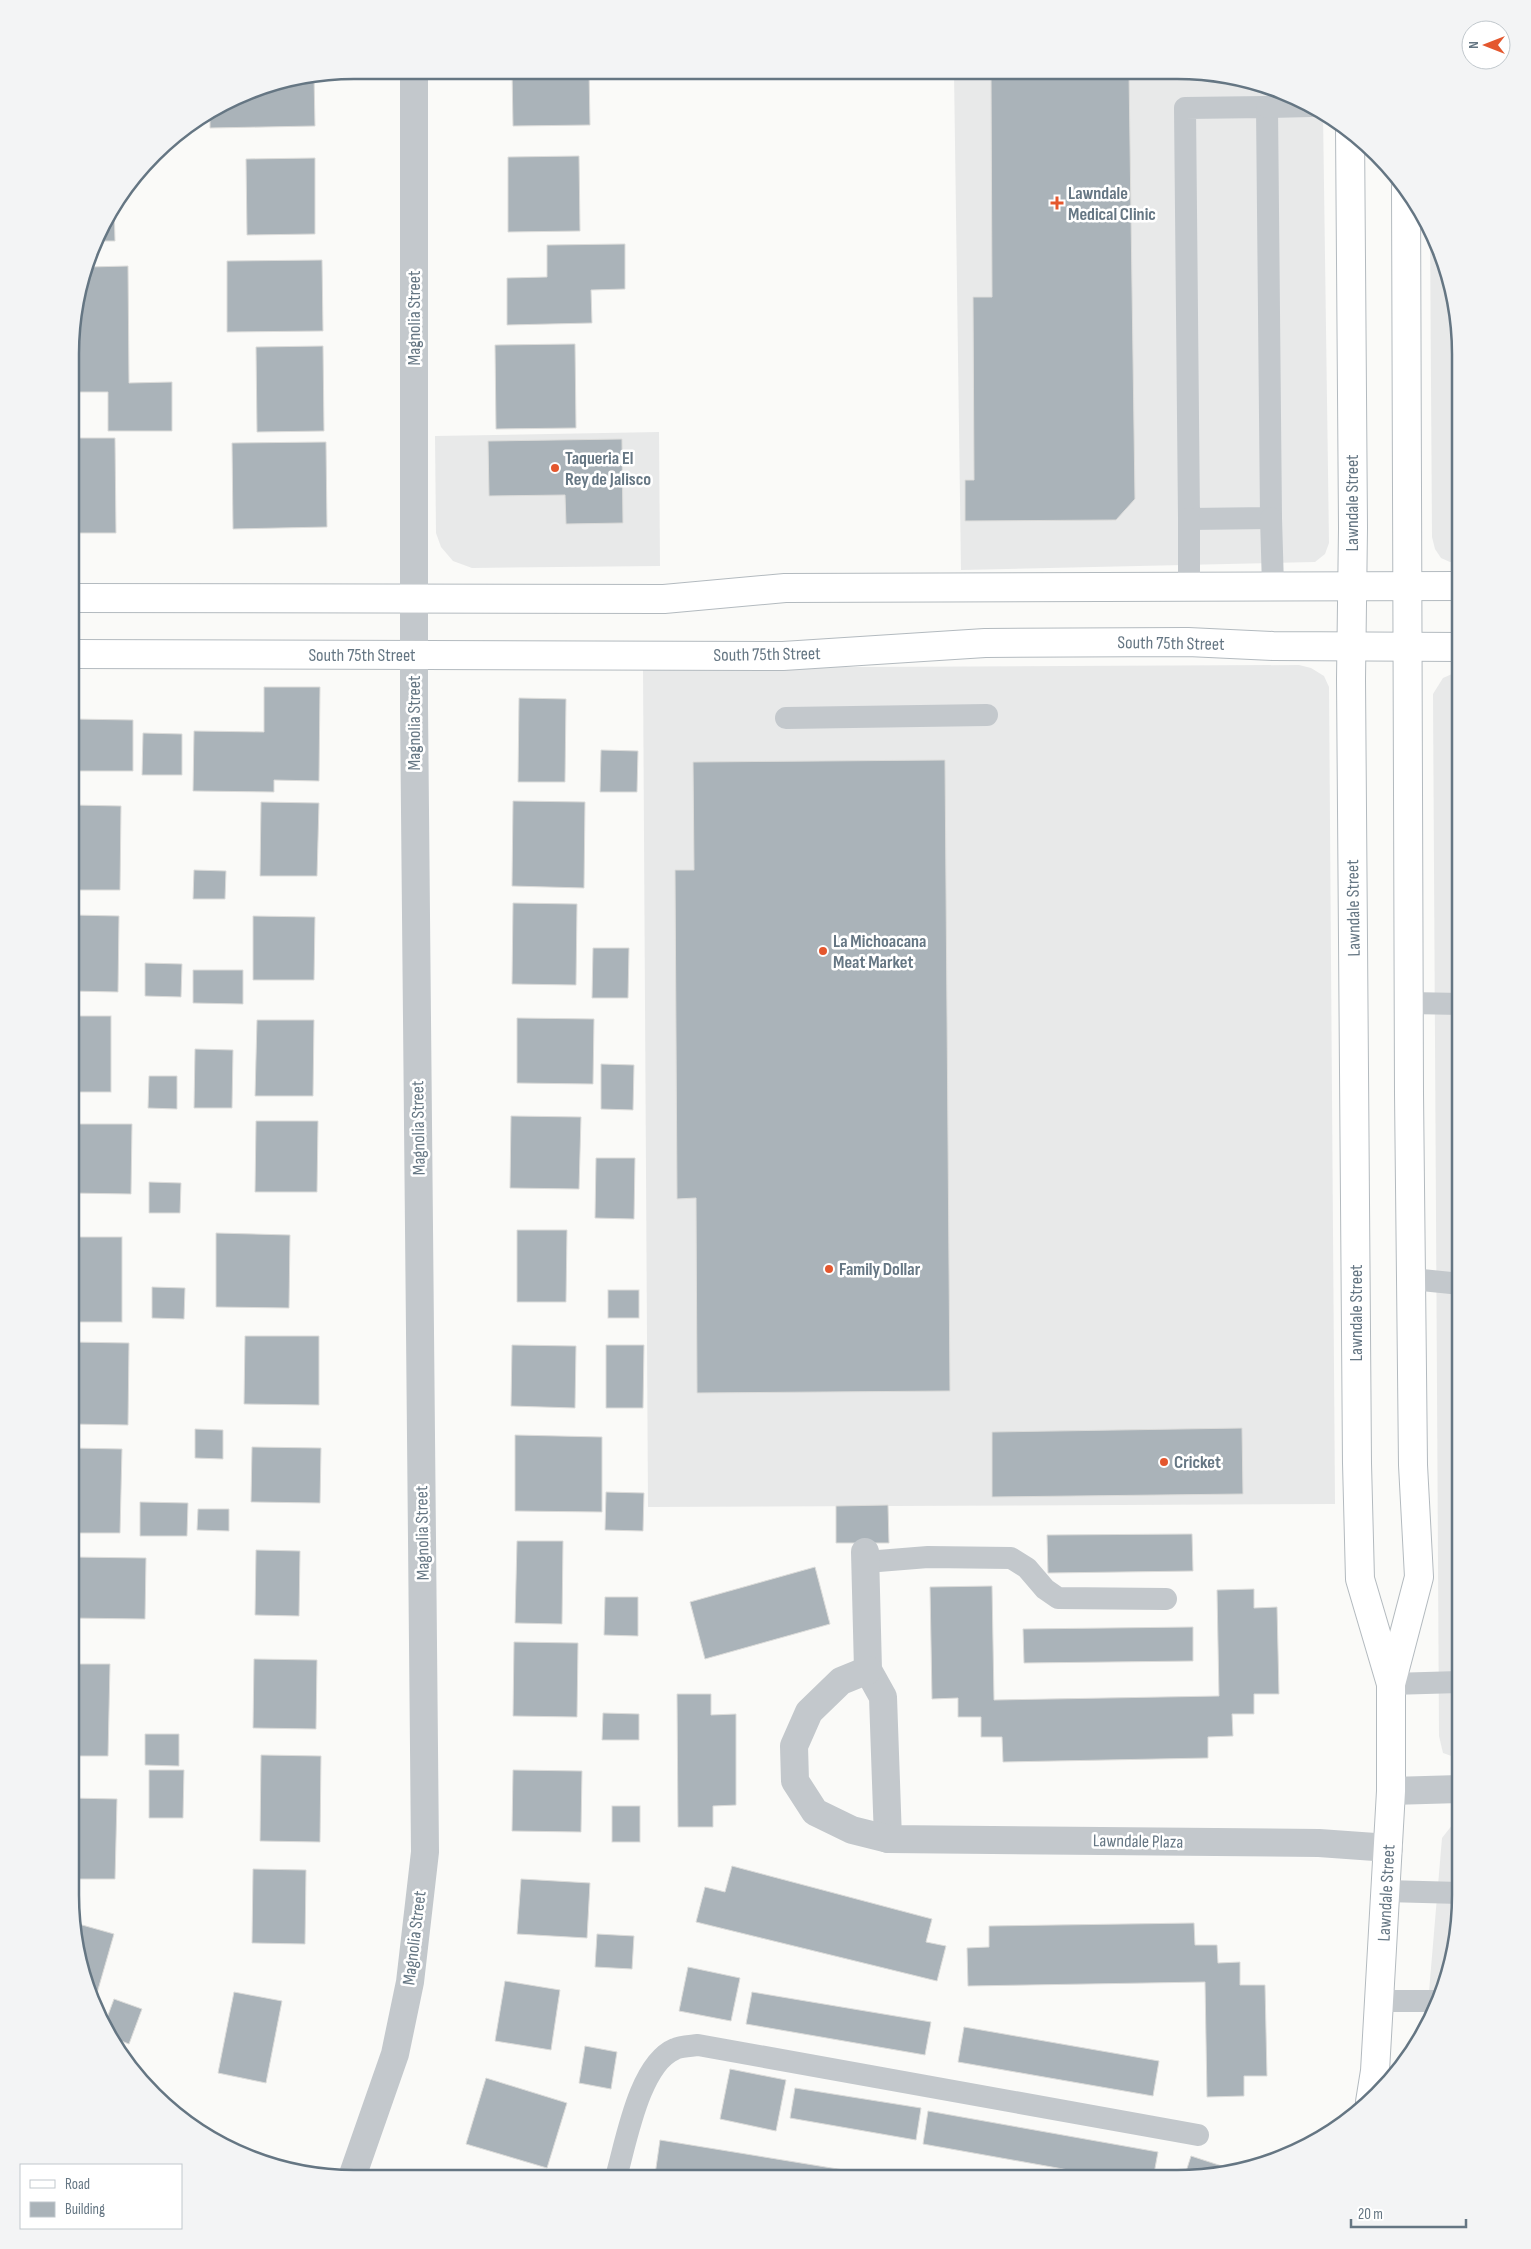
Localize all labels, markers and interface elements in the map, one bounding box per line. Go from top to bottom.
north arrow [1461,20,1511,70]
text: N [1465,41,1482,49]
place label: Lawndale Medical Clinic [1068,183,1156,225]
marker: Lawndale Medical Clinic [1050,196,1064,210]
street label: Magnolia Street [404,270,425,365]
place label: Taqueria El Rey de Jalisco [565,448,651,490]
street label: Lawndale Street [1342,454,1363,552]
marker: Taqueria El Rey de Jalisco [549,462,561,474]
street label: South 75th Street [1117,632,1225,655]
street label: South 75th Street [713,643,821,666]
street label: South 75th Street [308,645,416,666]
street label: Magnolia Street [404,675,425,770]
street label: Lawndale Street [1342,859,1365,957]
place label: La Michoacana Meat Market [833,931,926,973]
marker: La Michoacana Meat Market [817,945,829,957]
street label: Magnolia Street [407,1080,430,1176]
place label: Family Dollar [839,1259,921,1280]
marker: Family Dollar [823,1263,835,1275]
street label: Lawndale Street [1346,1264,1367,1362]
place label: Cricket [1174,1452,1221,1473]
marker: Cricket [1158,1456,1170,1468]
street label: Magnolia Street [411,1485,434,1581]
street label: Lawndale Plaza [1093,1830,1183,1853]
street label: Lawndale Street [1373,1843,1400,1942]
street label: Magnolia Street [398,1889,431,1986]
legend [20,2164,182,2229]
text: Road [65,2175,90,2194]
scale bar [1351,2196,1466,2228]
text: Building [65,2200,105,2219]
text: 20 m [1358,2205,1383,2224]

